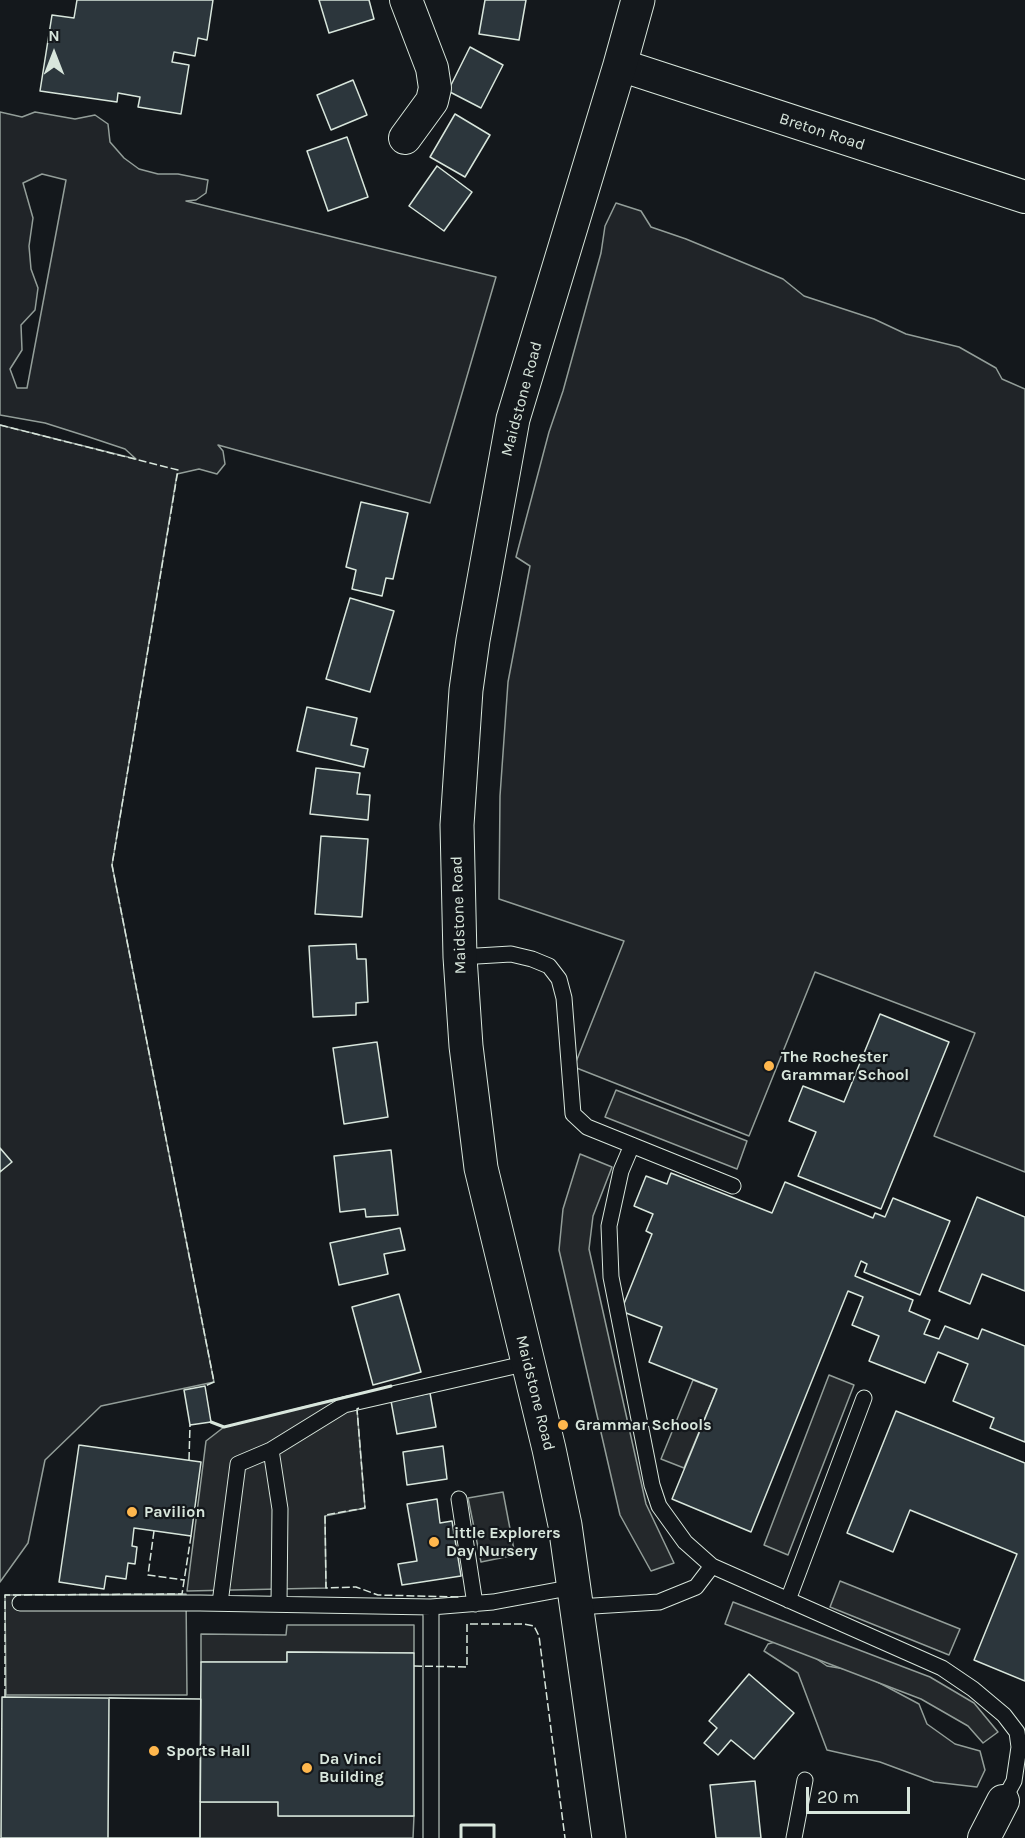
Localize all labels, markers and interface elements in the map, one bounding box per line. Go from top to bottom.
north arrow [24,24,84,84]
text: N [48,26,60,45]
street label: Breton Road [777,109,867,155]
street label: Maidstone Road [497,339,547,459]
street label: Maidstone Road [447,856,471,974]
place label: The Rochester Grammar School [781,1047,909,1085]
marker: The Rochester Grammar School [762,1059,776,1073]
street label: Maidstone Road [511,1333,559,1453]
place label: Grammar Schools [575,1415,712,1435]
marker: Grammar Schools [556,1418,570,1432]
place label: Pavilion [144,1502,205,1522]
marker: Pavilion [125,1505,139,1519]
place label: Little Explorers Day Nursery [446,1523,561,1561]
marker: Little Explorers Day Nursery [427,1535,441,1549]
place label: Sports Hall [166,1741,250,1761]
marker: Sports Hall [147,1744,161,1758]
place label: Da Vinci Building [319,1749,384,1787]
marker: Da Vinci Building [300,1761,314,1775]
scale bar [809,1775,912,1813]
text: 20 m [817,1786,859,1808]

